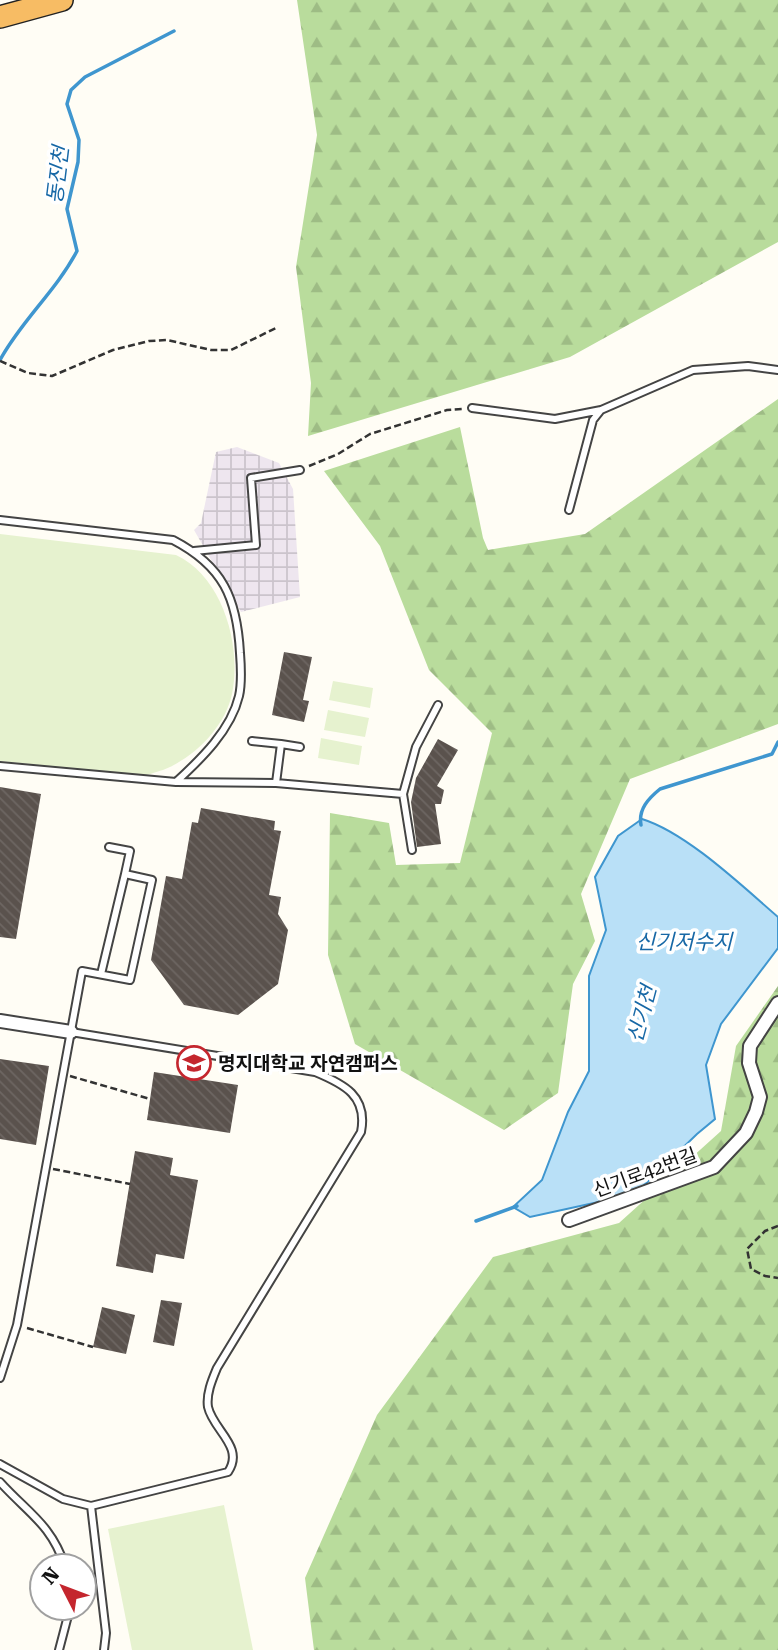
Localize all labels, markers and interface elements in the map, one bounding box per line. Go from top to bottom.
water label: 동진천 [43,142,74,205]
water label: 신기저수지 [636,930,734,954]
water label: 신기천 [623,980,662,1045]
school or university icon: 명지대학교 자연캠퍼스 [175,1044,213,1082]
place label: 명지대학교 자연캠퍼스 [218,1052,398,1075]
street label: 신기로42번길 [590,1143,700,1202]
north arrow [28,1552,98,1622]
text: N [37,1563,64,1589]

